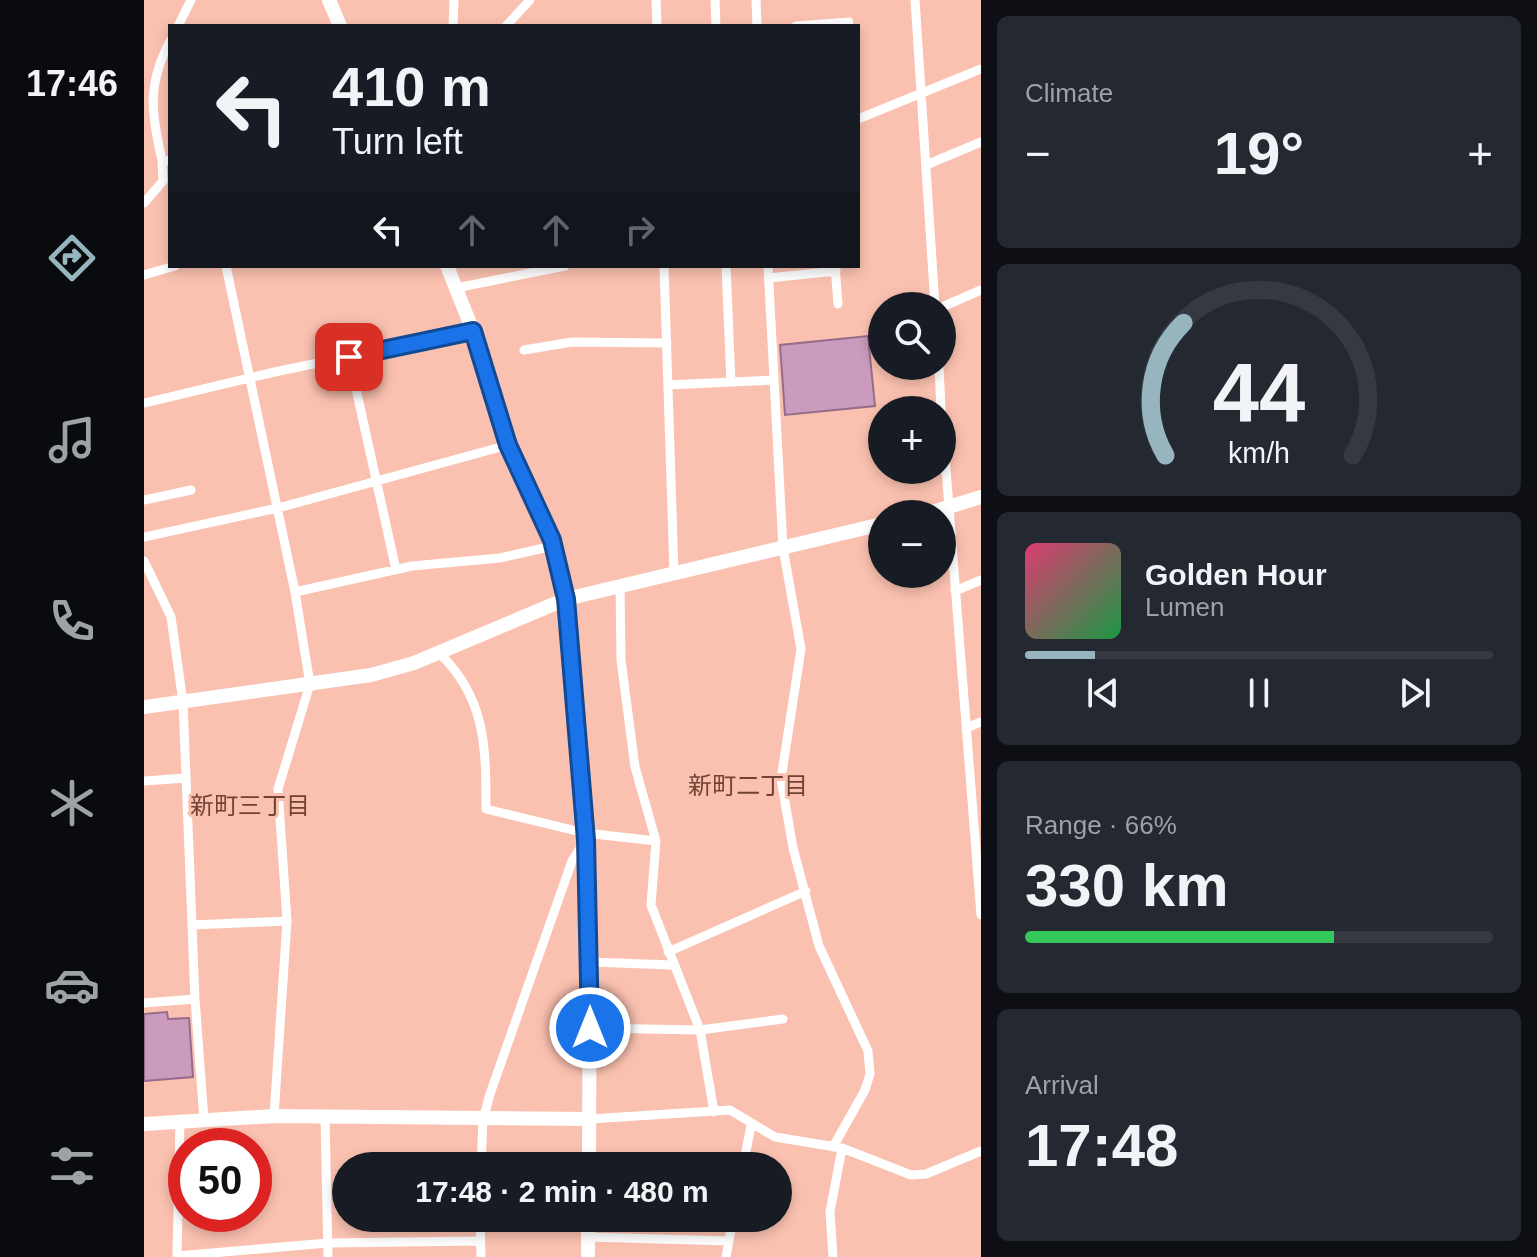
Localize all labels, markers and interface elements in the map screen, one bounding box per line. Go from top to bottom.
text: 410 m [332,55,491,118]
icon: left [200,56,304,160]
text: 17:46 [26,63,118,104]
text: Climate [1025,78,1113,108]
text: 19° [1214,120,1304,187]
text: Turn left [332,121,463,162]
text: − [1025,129,1051,178]
text: + [1467,129,1493,178]
icon: left [366,208,410,252]
icon: ahead [450,208,494,252]
icon: ahead [534,208,578,252]
icon: right [618,208,662,252]
icon: directions [44,230,100,286]
map controls [868,292,956,588]
button: search [868,292,956,380]
pin [315,323,383,391]
icon: arrive [327,335,371,379]
text: 44 [1213,347,1305,440]
button: + [868,396,956,484]
icon: music [44,412,100,468]
text: km/h [1228,437,1290,469]
button: − [868,500,956,588]
text: Golden Hour [1145,558,1327,591]
text: Lumen [1145,592,1225,622]
icon: phone [44,593,100,649]
icon: previous [1081,671,1125,715]
icon: pause [1237,671,1281,715]
icon: next [1393,671,1437,715]
district label: 新町二丁目 [688,772,808,799]
icon: climate [44,775,100,831]
district label: 新町三丁目 [190,792,310,819]
text: Range · 66% [1025,810,1177,840]
text: 330 km [1025,852,1229,919]
icon: car [44,957,100,1013]
position arrow [548,986,632,1070]
text: Arrival [1025,1070,1099,1100]
text: 17:48 [1025,1112,1178,1179]
speed limit sign: 50 [168,1128,272,1232]
icon: filters [44,1138,100,1194]
text: 17:48 · 2 min · 480 m [415,1175,709,1208]

